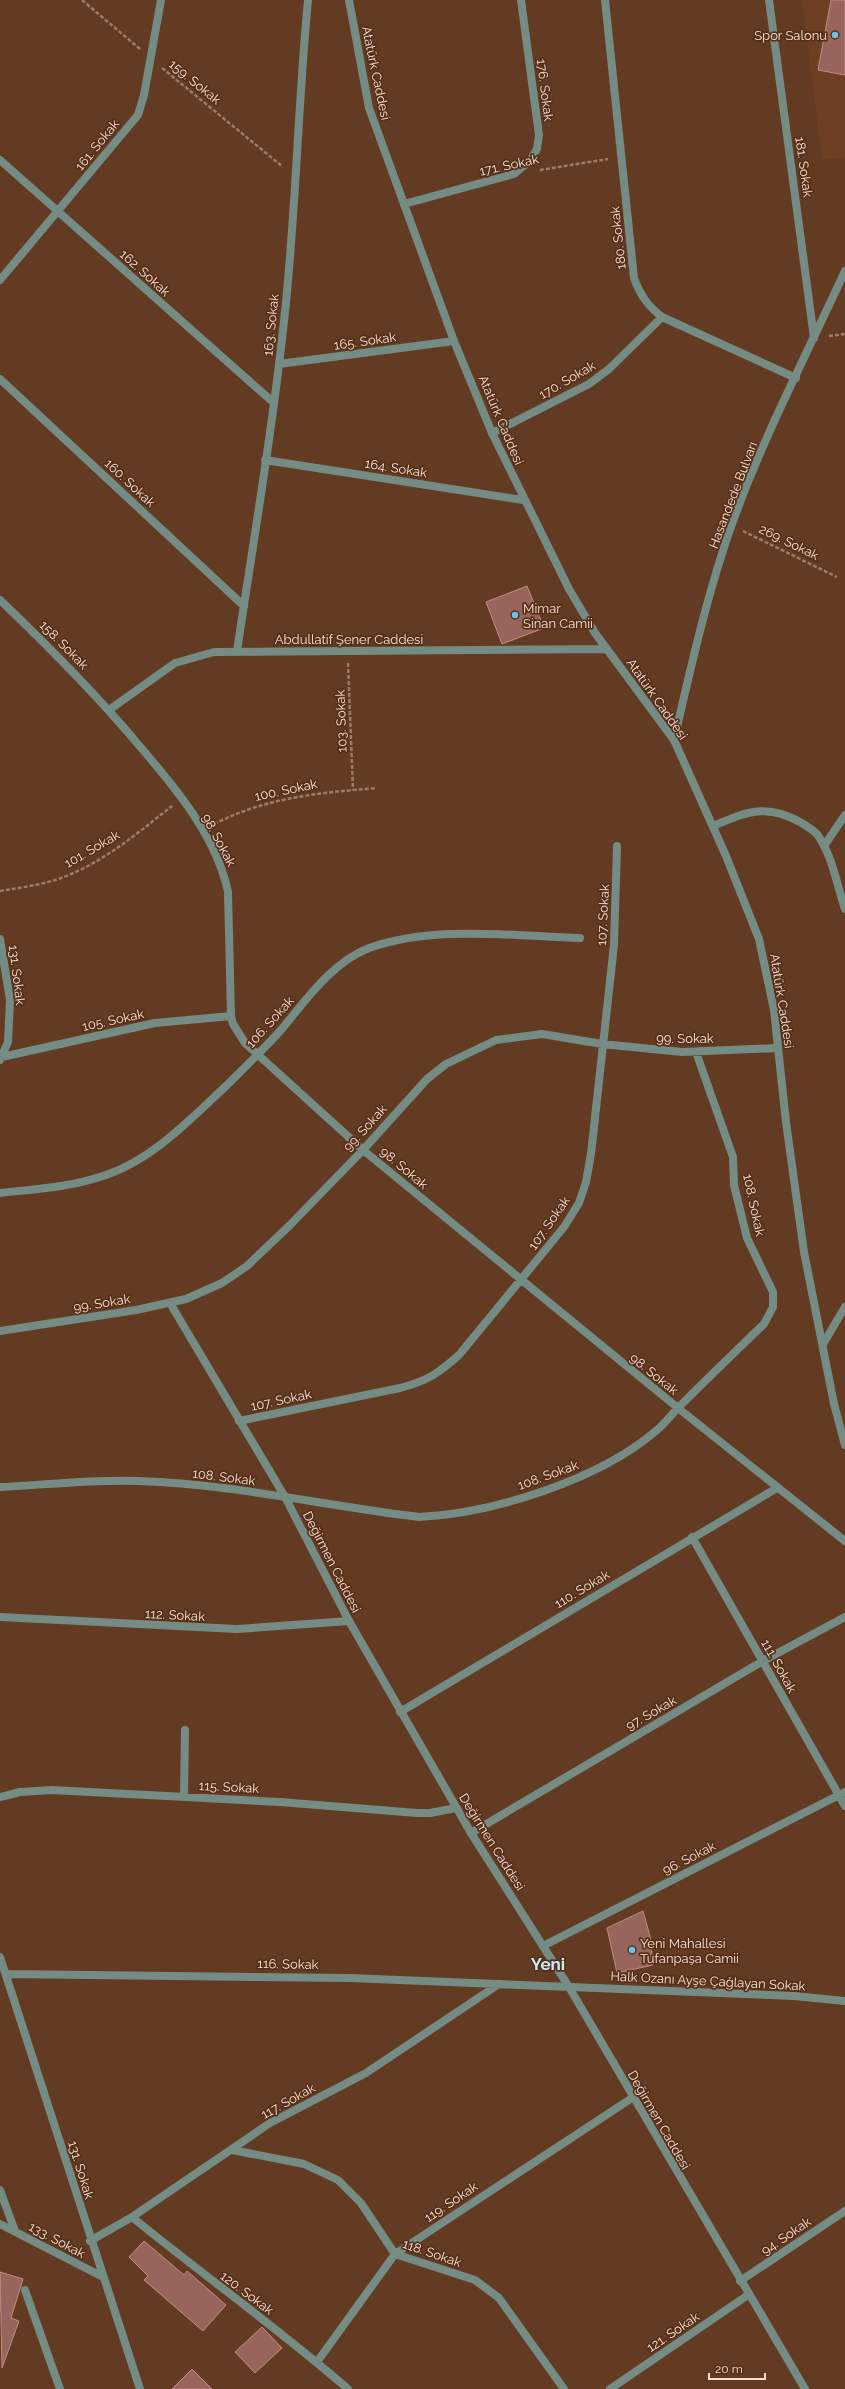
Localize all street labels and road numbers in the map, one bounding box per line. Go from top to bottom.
street label: Atatürk Caddesi [359,25,393,121]
street label: 159. Sokak [166,57,224,108]
street label: 176. Sokak [534,58,556,122]
street label: 161. Sokak [72,116,122,174]
street label: 181. Sokak [792,136,816,198]
street label: 171. Sokak [478,151,540,179]
street label: 180. Sokak [607,206,629,270]
street label: 162. Sokak [117,247,173,300]
street label: 163. Sokak [260,293,282,357]
street label: 165. Sokak [333,329,397,353]
street label: 170. Sokak [536,358,598,402]
street label: Atatürk Caddesi [475,373,527,467]
street label: Hasandede Bulvarı [706,439,760,551]
street label: 160. Sokak [102,456,158,510]
street label: 164. Sokak [364,456,428,480]
street label: 269. Sokak [757,521,821,563]
street label: 158. Sokak [37,618,92,673]
street label: Abdullatif Şener Caddesi [275,632,423,647]
street label: Atatürk Caddesi [623,656,691,742]
street label: 103. Sokak [332,689,350,753]
street label: 100. Sokak [253,776,319,804]
street label: 98. Sokak [199,811,239,869]
street label: 101. Sokak [62,827,122,871]
street label: 107. Sokak [594,884,612,946]
street label: 131. Sokak [6,944,28,1006]
street label: Atatürk Caddesi [767,953,797,1049]
street label: 106. Sokak [243,993,297,1051]
street label: 105. Sokak [81,1006,145,1034]
street label: 99. Sokak [656,1031,714,1046]
street label: 99. Sokak [340,1102,390,1154]
street label: 98. Sokak [377,1144,431,1192]
street label: 108. Sokak [740,1172,768,1238]
street label: 107. Sokak [525,1193,573,1253]
street label: 99. Sokak [72,1291,132,1315]
street label: 98. Sokak [627,1350,681,1398]
street label: 107. Sokak [249,1386,313,1414]
street label: 108. Sokak [516,1457,580,1493]
street label: 108. Sokak [192,1466,257,1488]
street label: Değirmen Caddesi [300,1509,364,1615]
street label: 110. Sokak [552,1567,612,1611]
street label: 112. Sokak [145,1606,206,1624]
street label: 111. Sokak [758,1637,800,1695]
street label: 97. Sokak [623,1692,679,1733]
street label: 115. Sokak [198,1778,260,1796]
street label: Değirmen Caddesi [456,1791,528,1893]
street label: 96. Sokak [660,1838,718,1878]
street label: 116. Sokak [257,1956,319,1972]
street label: Halk Ozanı Ayşe Çağlayan Sokak [610,1968,806,1994]
street label: Değirmen Caddesi [625,2068,693,2172]
street label: 117. Sokak [258,2080,318,2122]
street label: 131. Sokak [65,2139,97,2201]
street label: 119. Sokak [422,2179,481,2225]
street label: 94. Sokak [758,2214,814,2258]
street label: 133. Sokak [26,2219,88,2261]
street label: 118. Sokak [401,2236,463,2270]
street label: 120. Sokak [218,2268,277,2318]
street label: 121. Sokak [644,2309,702,2355]

